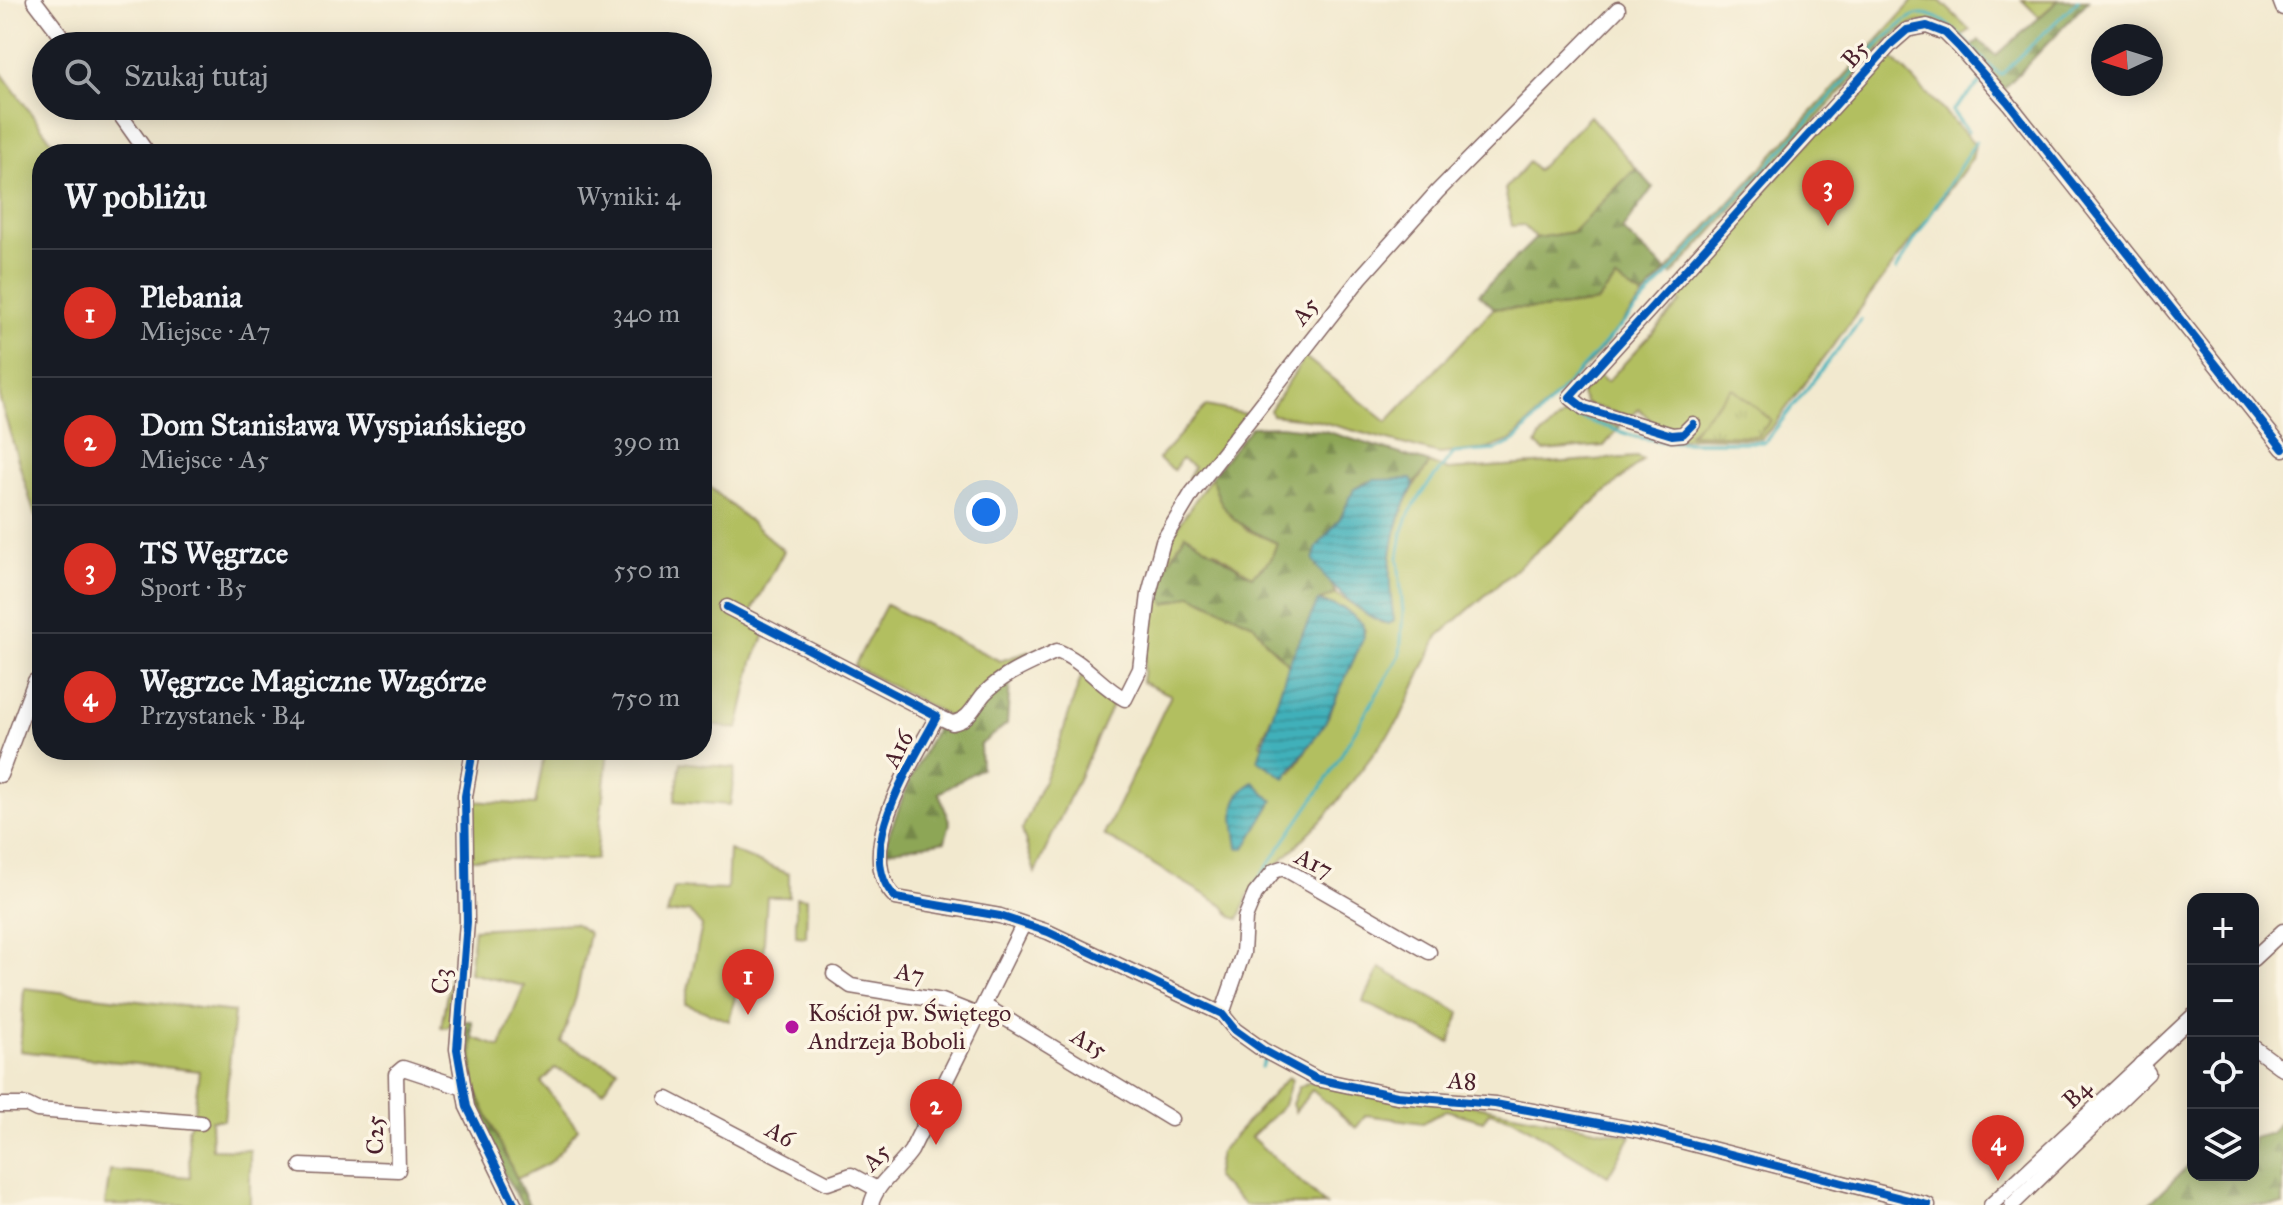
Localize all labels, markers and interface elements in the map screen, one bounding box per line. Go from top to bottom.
north arrow [2091,24,2163,96]
search box [32,32,712,120]
street label: B5 [1835,34,1875,74]
icon: search [60,54,104,98]
text: Szukaj tutaj [124,58,269,94]
pin: 3 [1802,160,1854,226]
text: W pobliżu [64,176,207,217]
text: Wyniki: 4 [576,180,680,212]
text: Plebania [140,279,242,315]
street label: A5 [1284,291,1325,332]
text: 1 [85,297,95,329]
text: 340 m [613,297,680,329]
text: Miejsce · A7 [140,315,271,347]
text: Dom Stanisława Wyspiańskiego [140,407,526,443]
text: 2 [84,425,96,457]
text: 390 m [613,425,680,457]
text: Miejsce · A5 [140,443,269,475]
your location [966,492,1006,532]
text: TS Węgrzce [140,535,288,571]
text: 3 [85,553,95,585]
text: 550 m [613,553,680,585]
text: Sport · B5 [140,571,246,603]
text: Węgrzce Magiczne Wzgórze [140,663,486,699]
text: 4 [83,681,97,713]
text: 750 m [611,681,680,713]
text: Przystanek · B4 [140,699,304,731]
street label: A16 [876,725,920,774]
street label: A17 [1289,841,1338,885]
map controls [2187,893,2259,1181]
button: + [2187,893,2259,965]
pin: 1 [722,949,774,1015]
street label: A7 [892,956,927,990]
button: − [2187,965,2259,1037]
street label: C3 [425,967,457,995]
place label: Kościół pw. Świętego Andrzeja Boboli [807,998,1011,1056]
marker: Kościół pw. Świętego Andrzeja Boboli [783,1018,801,1036]
street label: A15 [1065,1020,1112,1065]
button: locate [2187,1037,2259,1109]
street label: A8 [1446,1065,1477,1097]
street label: B4 [2056,1073,2098,1115]
pin: 2 [910,1079,962,1145]
button: layers [2187,1109,2259,1181]
street label: A6 [760,1114,800,1154]
street label: C25 [360,1115,390,1155]
pin: 4 [1972,1115,2024,1181]
street label: A5 [855,1137,896,1178]

